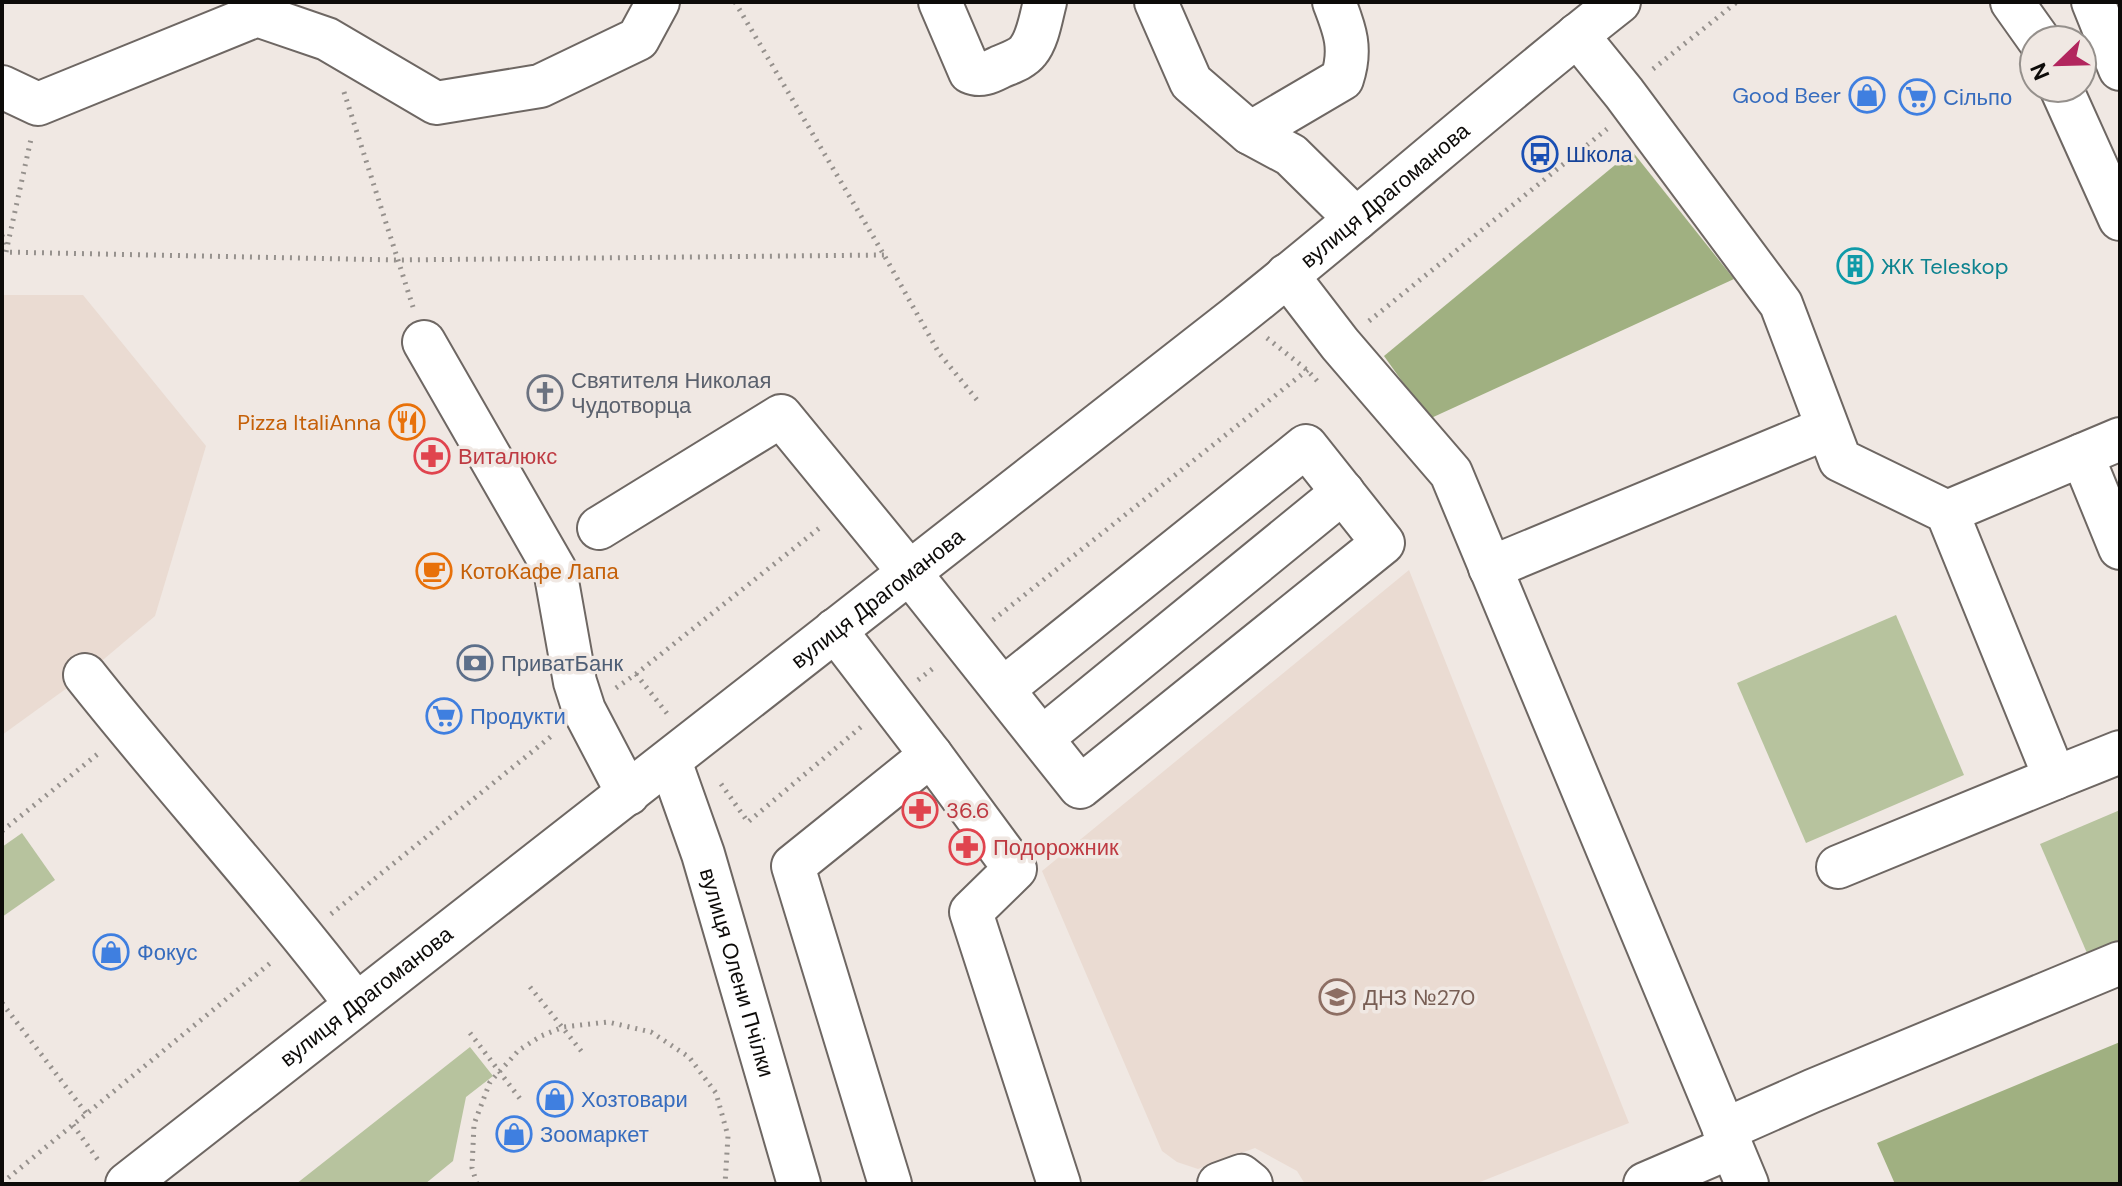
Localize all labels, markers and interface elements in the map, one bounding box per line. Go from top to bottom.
north arrow [2018,24,2098,104]
text: N [2024,59,2057,85]
shop icon: Good Beer [1848,76,1886,114]
supermarket icon: Сільпо [1898,78,1936,116]
place label: Good Beer [1732,81,1841,110]
place label: Сільпо [1943,83,2012,112]
street label: вулиця Драгоманова [1294,116,1476,274]
bus stop icon: Школа [1521,135,1559,173]
place label: Школа [1566,140,1634,169]
building icon: ЖК Teleskop [1836,247,1874,285]
place label: ЖК Teleskop [1881,252,2008,281]
place label: Святителя Николая Чудотворца [571,366,771,420]
church icon: Святителя Николая Чудотворца [526,374,564,412]
restaurant icon: Pizza ItaliAnna [388,403,426,441]
place label: Pizza ItaliAnna [237,408,381,437]
pharmacy icon: Виталюкс [413,437,451,475]
place label: Виталюкс [458,442,557,471]
street label: вулиця Драгоманова [785,522,971,675]
cafe icon: КотоКафе Лапа [415,552,453,590]
place label: КотоКафе Лапа [460,557,619,586]
bank icon: ПриватБанк [456,644,494,682]
place label: ПриватБанк [501,649,623,678]
supermarket icon: Продукти [425,697,463,735]
place label: Продукти [470,702,566,731]
pharmacy icon: 36.6 [901,791,939,829]
place label: 36.6 [946,796,989,825]
pharmacy icon: Подорожник [948,828,986,866]
place label: Подорожник [993,833,1119,862]
street label: вулиця Олени Пчілки [693,865,781,1081]
street label: вулиця Драгоманова [274,919,459,1073]
shop icon: Фокус [92,933,130,971]
place label: Фокус [137,938,198,967]
school or university icon: ДНЗ №270 [1318,978,1356,1016]
place label: ДНЗ №270 [1363,983,1475,1012]
shop icon: Хозтовари [536,1080,574,1118]
place label: Хозтовари [581,1085,688,1114]
shop icon: Зоомаркет [495,1115,533,1153]
place label: Зоомаркет [540,1120,649,1149]

